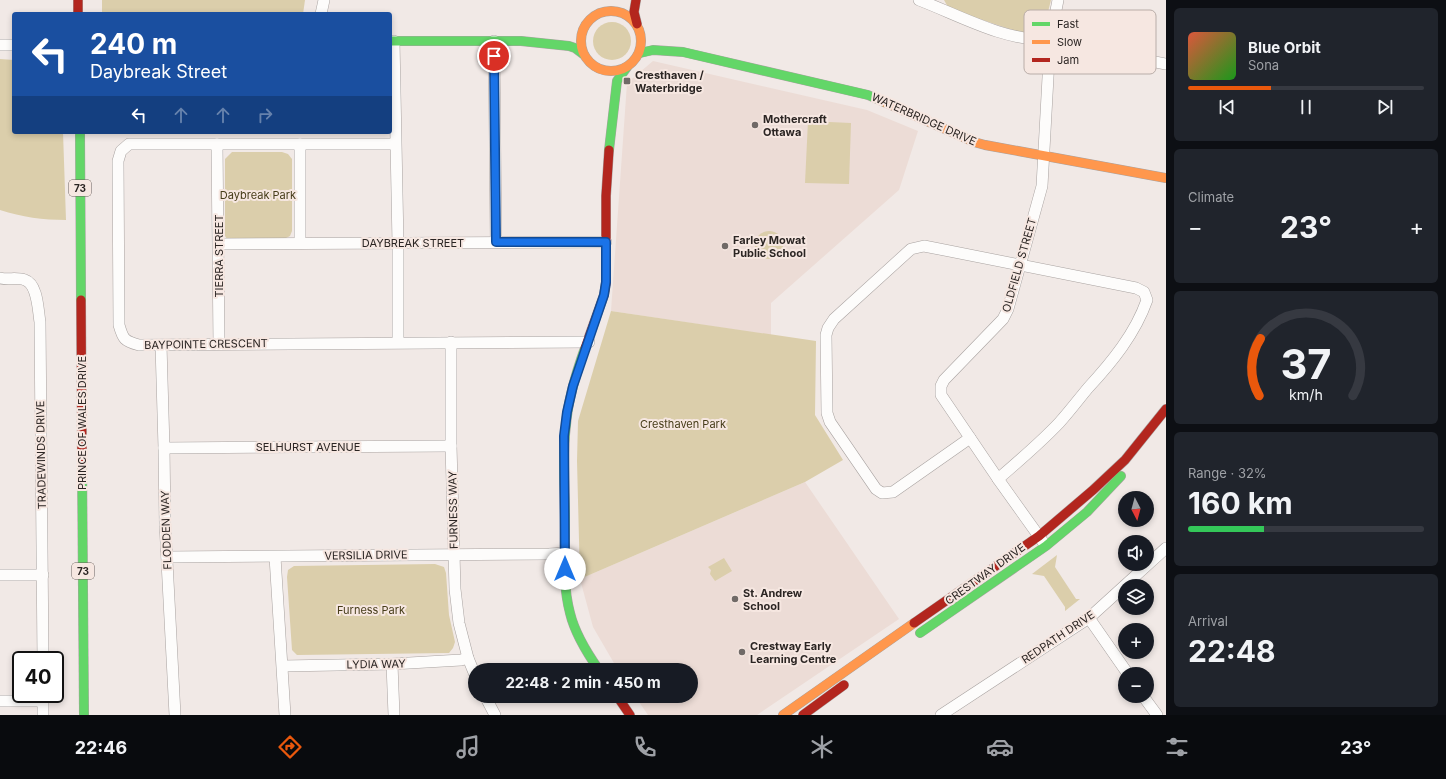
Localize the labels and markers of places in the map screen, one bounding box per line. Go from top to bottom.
pin [477,39,511,73]
place label: Cresthaven / Waterbridge [635,68,705,95]
marker: Cresthaven / Waterbridge [622,76,632,86]
place label: Mothercraft Ottawa [763,112,827,139]
marker: Mothercraft Ottawa [750,120,760,130]
place label: Farley Mowat Public School [733,233,806,260]
marker: Farley Mowat Public School [720,241,730,251]
place label: St. Andrew School [743,586,803,613]
marker: St. Andrew School [730,594,740,604]
place label: Crestway Early Learning Centre [750,639,837,666]
marker: Crestway Early Learning Centre [737,647,747,657]

